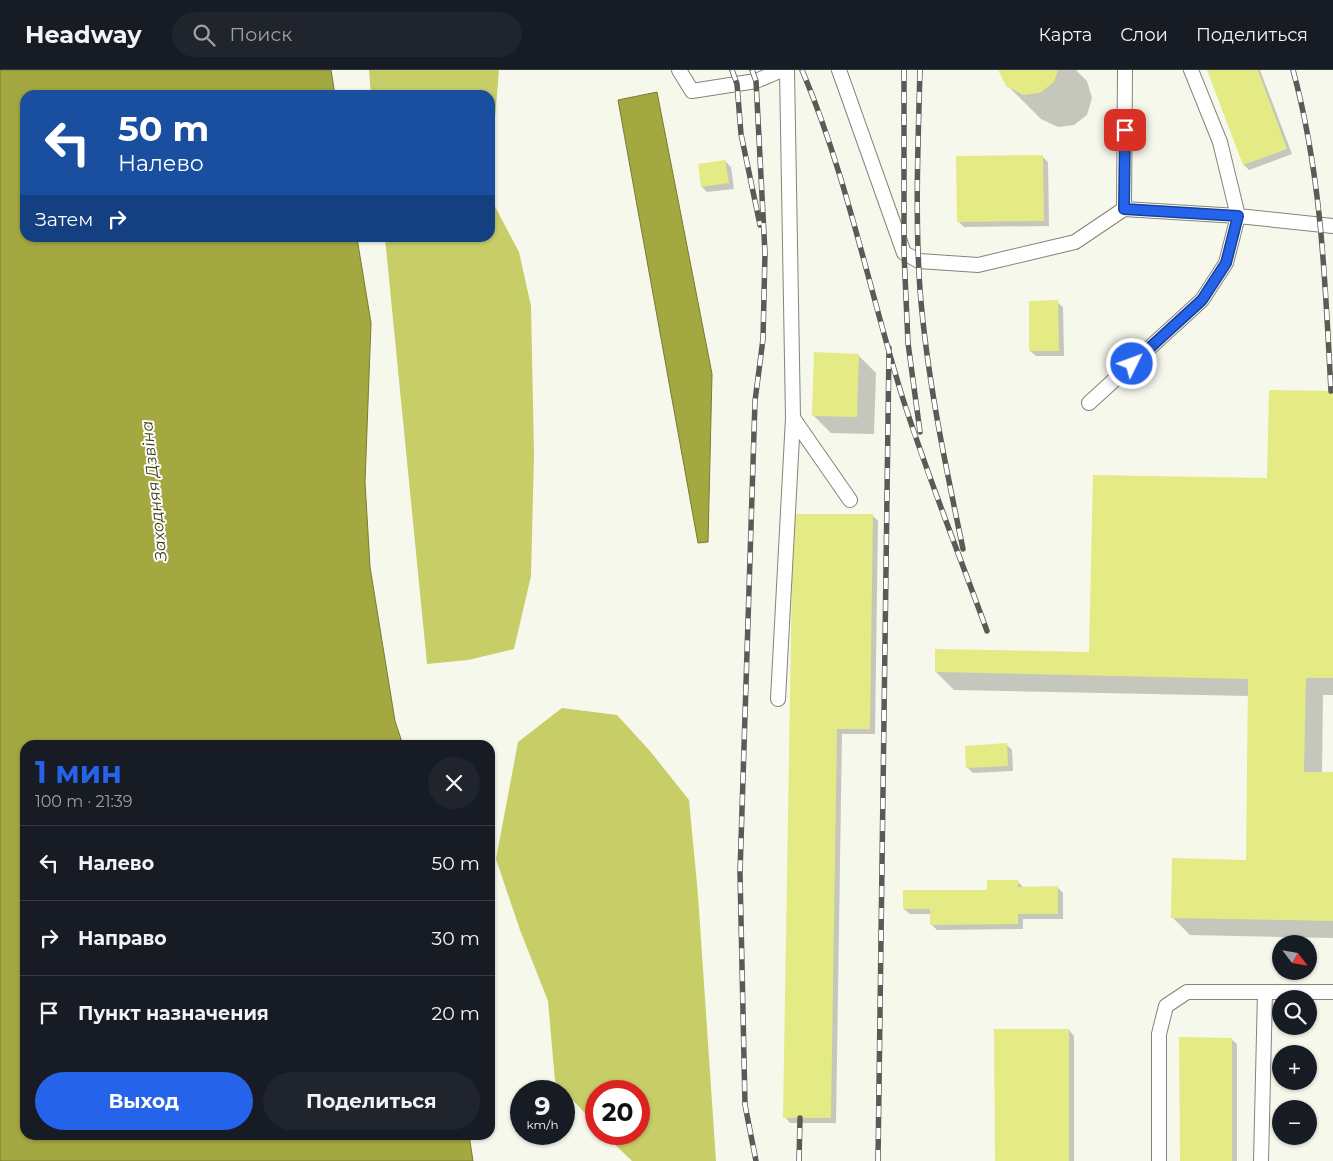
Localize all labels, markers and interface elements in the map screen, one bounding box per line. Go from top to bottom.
search box [172,12,522,57]
text: Headway [25,20,142,49]
icon: search [190,21,218,49]
text: Поиск [230,23,292,46]
text: Карта [1038,24,1092,46]
text: Слои [1120,24,1168,46]
text: Поделиться [1196,24,1308,46]
text: 50 m [118,107,209,150]
pin [1104,109,1146,151]
icon: left [35,110,100,175]
icon: arrive [1111,116,1139,144]
text: Налево [118,150,204,177]
icon: right [103,205,131,233]
text: Затем [35,208,93,231]
position arrow [1105,337,1157,389]
water label: Заходняя Дзвіна [137,420,171,563]
text: 1 мин [35,754,122,791]
button: close [428,757,480,809]
text: 100 m · 21:39 [35,792,133,811]
icon: left [35,849,63,877]
text: Налево [78,852,154,875]
text: 50 m [432,852,480,875]
icon: right [35,924,63,952]
text: Направо [78,927,167,950]
text: 30 m [432,927,480,950]
north arrow [1272,935,1318,980]
map controls [1272,935,1317,1145]
button: search [1272,990,1317,1035]
icon: arrive [35,999,63,1027]
text: Пункт назначения [78,1002,269,1025]
text: 20 m [432,1002,480,1025]
button: + [1272,1045,1317,1090]
button: Выход [35,1072,253,1130]
button: Поделиться [263,1072,480,1130]
speed limit sign: 20 [585,1080,650,1145]
text: 9 [535,1091,550,1121]
button: − [1272,1100,1317,1145]
text: km/h [526,1117,559,1132]

